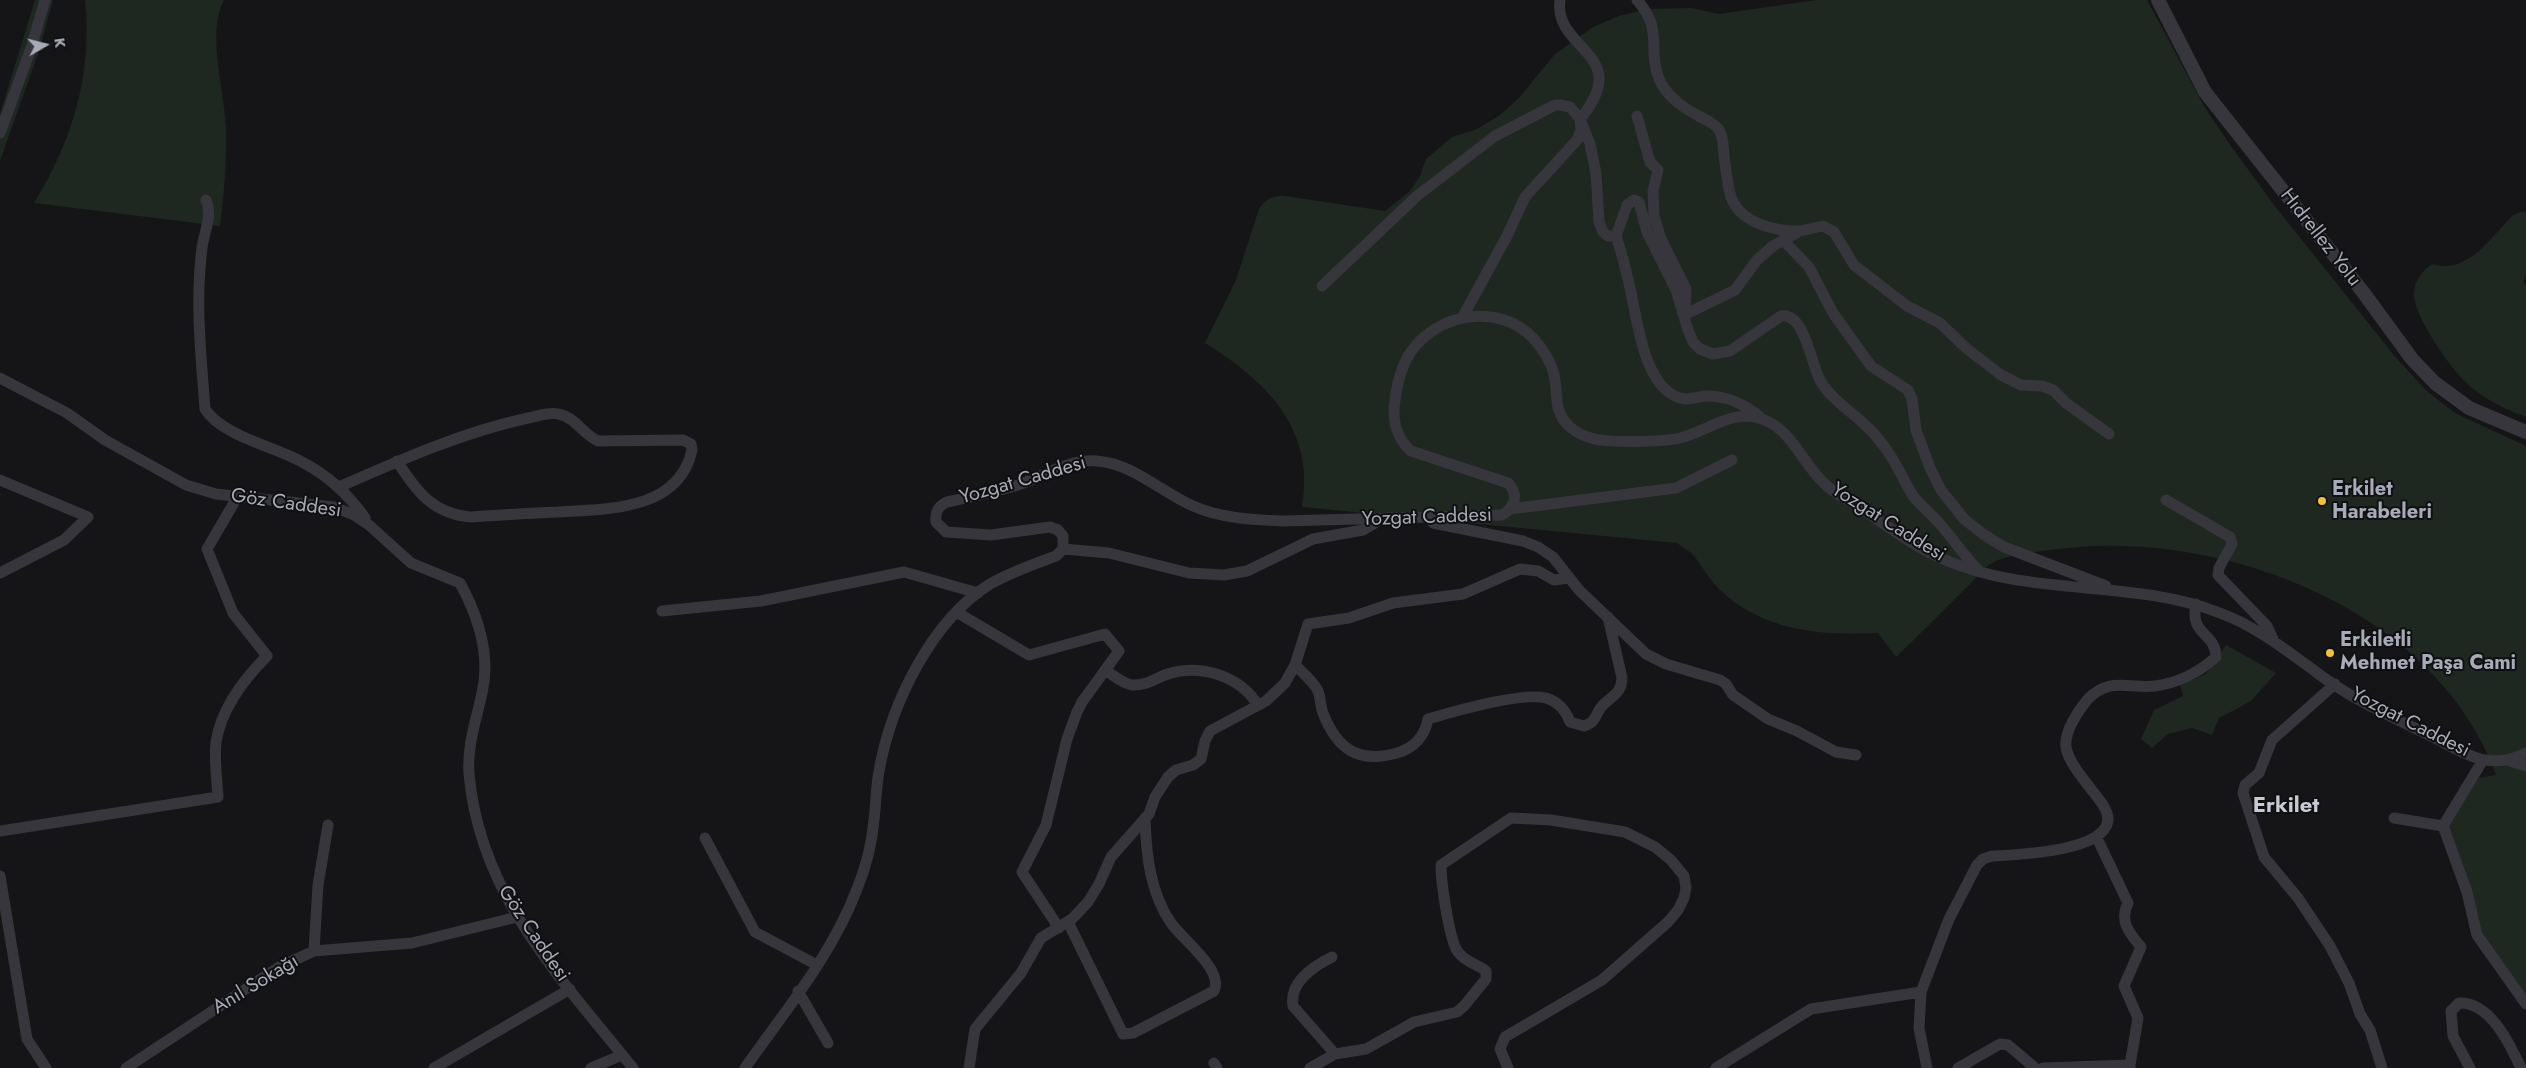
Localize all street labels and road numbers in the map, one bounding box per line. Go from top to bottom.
street label: Hıdrellez Yolu [2274,184,2366,292]
street label: Yozgat Caddesi [957,452,1089,510]
street label: Yozgat Caddesi [1826,478,1950,568]
street label: Göz Caddesi [229,484,343,524]
street label: Yozgat Caddesi [1362,504,1492,532]
street label: Yozgat Caddesi [2347,683,2473,763]
street label: Göz Caddesi [492,881,574,987]
street label: Anıl Sokağı [209,950,303,1020]

